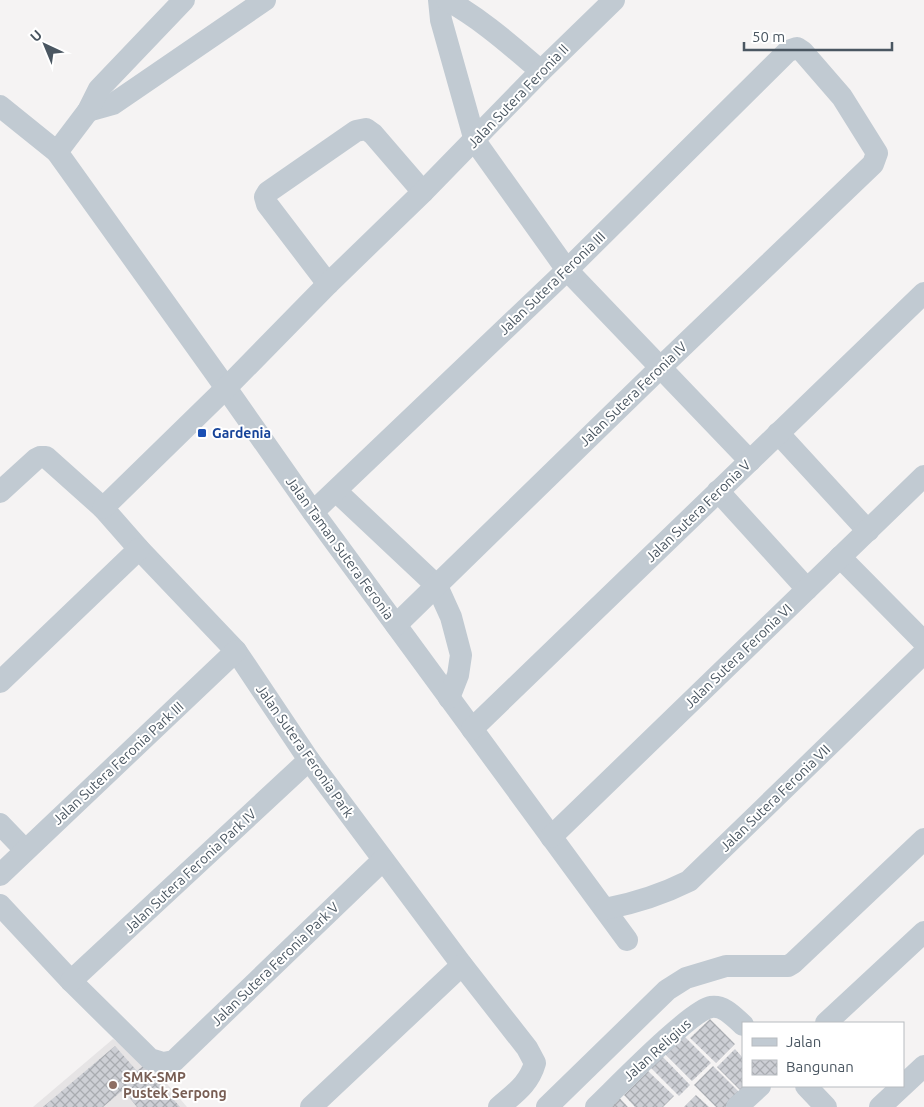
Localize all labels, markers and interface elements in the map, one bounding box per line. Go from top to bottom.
north arrow [20,20,70,70]
scale bar [744,20,892,52]
text: U [27,26,45,45]
text: 50 m [752,28,785,45]
street label: Jalan Sutera Feronia II [464,41,572,151]
street label: Jalan Sutera Feronia III [496,228,608,338]
street label: Jalan Sutera Feronia IV [576,338,690,450]
place label: Gardenia [212,425,271,441]
marker: Gardenia [196,427,208,439]
street label: Jalan Sutera Feronia V [642,457,754,565]
street label: Jalan Taman Sutera Feronia [283,474,397,622]
street label: Jalan Sutera Feronia VI [681,600,795,712]
street label: Jalan Sutera Feronia Park [253,681,357,821]
street label: Jalan Sutera Feronia Park III [49,698,187,828]
street label: Jalan Sutera Feronia VII [717,741,833,855]
street label: Jalan Sutera Feronia Park IV [121,806,259,936]
street label: Jalan Sutera Feronia Park V [208,899,342,1029]
street label: Jalan Religius [620,1016,694,1084]
legend [742,1022,904,1087]
text: Jalan [786,1033,821,1050]
text: Bangunan [786,1058,854,1075]
place label: SMK-SMP Pustek Serpong [123,1069,227,1101]
marker: SMK-SMP Pustek Serpong [107,1079,119,1091]

